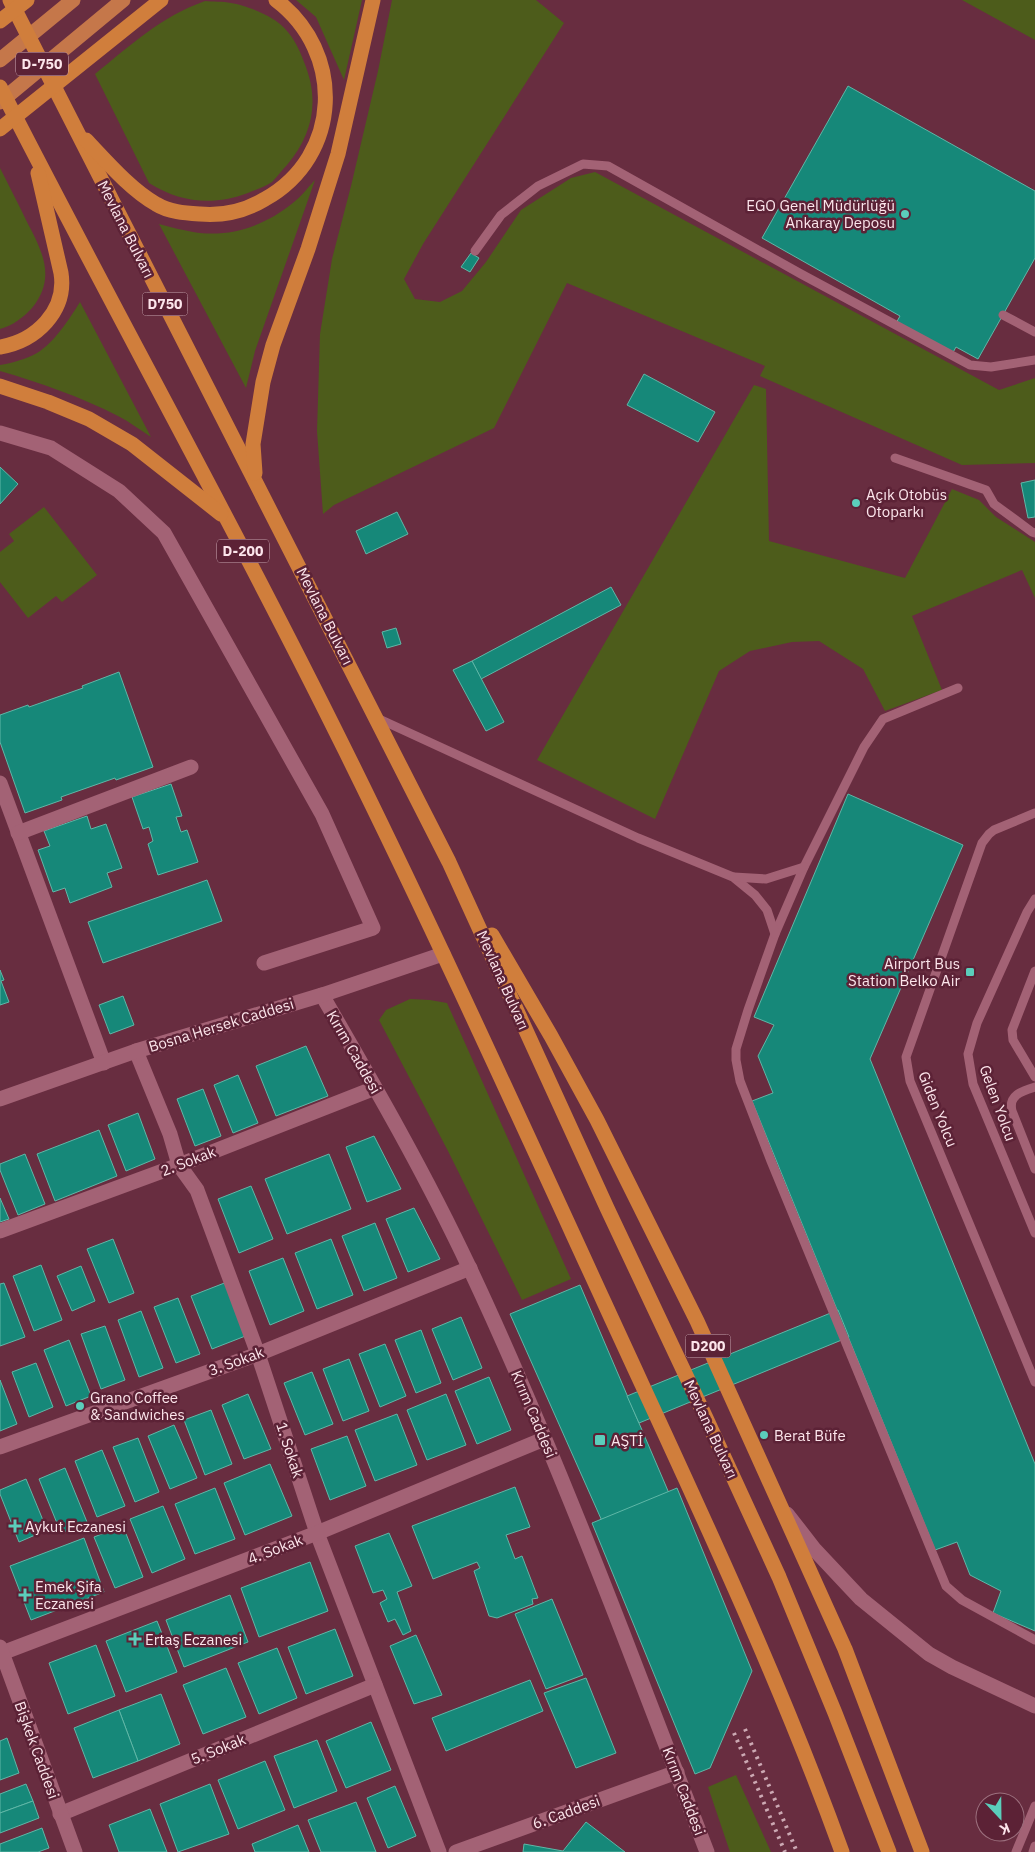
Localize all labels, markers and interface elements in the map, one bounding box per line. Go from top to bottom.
road number: D-750 [16,52,68,76]
street label: Mevlana Bulvarı [93,177,159,281]
place label: EGO Genel Müdürlüğü Ankaray Deposu [746,196,895,232]
marker: EGO Genel Müdürlüğü Ankaray Deposu [899,208,911,220]
road number: D750 [142,292,188,316]
place label: Açık Otobüs Otoparkı [866,485,947,521]
marker: Açık Otobüs Otoparkı [850,497,862,509]
road number: D-200 [217,540,269,562]
street label: Mevlana Bulvarı [292,564,358,668]
street label: Mevlana Bulvarı [473,927,533,1033]
place label: Airport Bus Station Belko Air [848,954,960,990]
marker: Airport Bus Station Belko Air [964,966,976,978]
street label: Bosna Hersek Caddesi [146,994,296,1056]
street label: Kırım Caddesi [323,1007,385,1097]
street label: Gelen Yolcu [975,1062,1021,1144]
street label: Giden Yolcu [914,1068,962,1150]
street label: 2. Sokak [158,1142,218,1180]
road number: D200 [686,1334,730,1358]
street label: 3. Sokak [206,1342,266,1380]
street label: Kırım Caddesi [507,1367,561,1461]
street label: Mevlana Bulvarı [680,1377,742,1481]
place label: Grano Coffee & Sandwiches [90,1388,185,1424]
marker: Grano Coffee & Sandwiches [74,1400,86,1412]
street label: 1. Sokak [272,1420,308,1480]
place label: Berat Büfe [774,1426,846,1445]
marker: Berat Büfe [758,1429,770,1441]
place label: AŞTİ [611,1431,644,1450]
marker: AŞTİ [593,1433,607,1447]
place label: Aykut Eczanesi [25,1517,126,1536]
marker: Aykut Eczanesi [9,1520,21,1532]
street label: 4. Sokak [245,1530,305,1568]
place label: Emek Şifa Eczanesi [35,1577,102,1613]
marker: Emek Şifa Eczanesi [19,1589,31,1601]
place label: Ertaş Eczanesi [145,1630,242,1649]
marker: Ertaş Eczanesi [129,1633,141,1645]
street label: Bişkek Caddesi [11,1699,63,1801]
street label: 5. Sokak [188,1729,248,1769]
street label: Kırım Caddesi [658,1744,710,1838]
street label: 6. Caddesi [530,1791,602,1833]
north arrow [975,1792,1025,1842]
text: K [997,1819,1013,1839]

